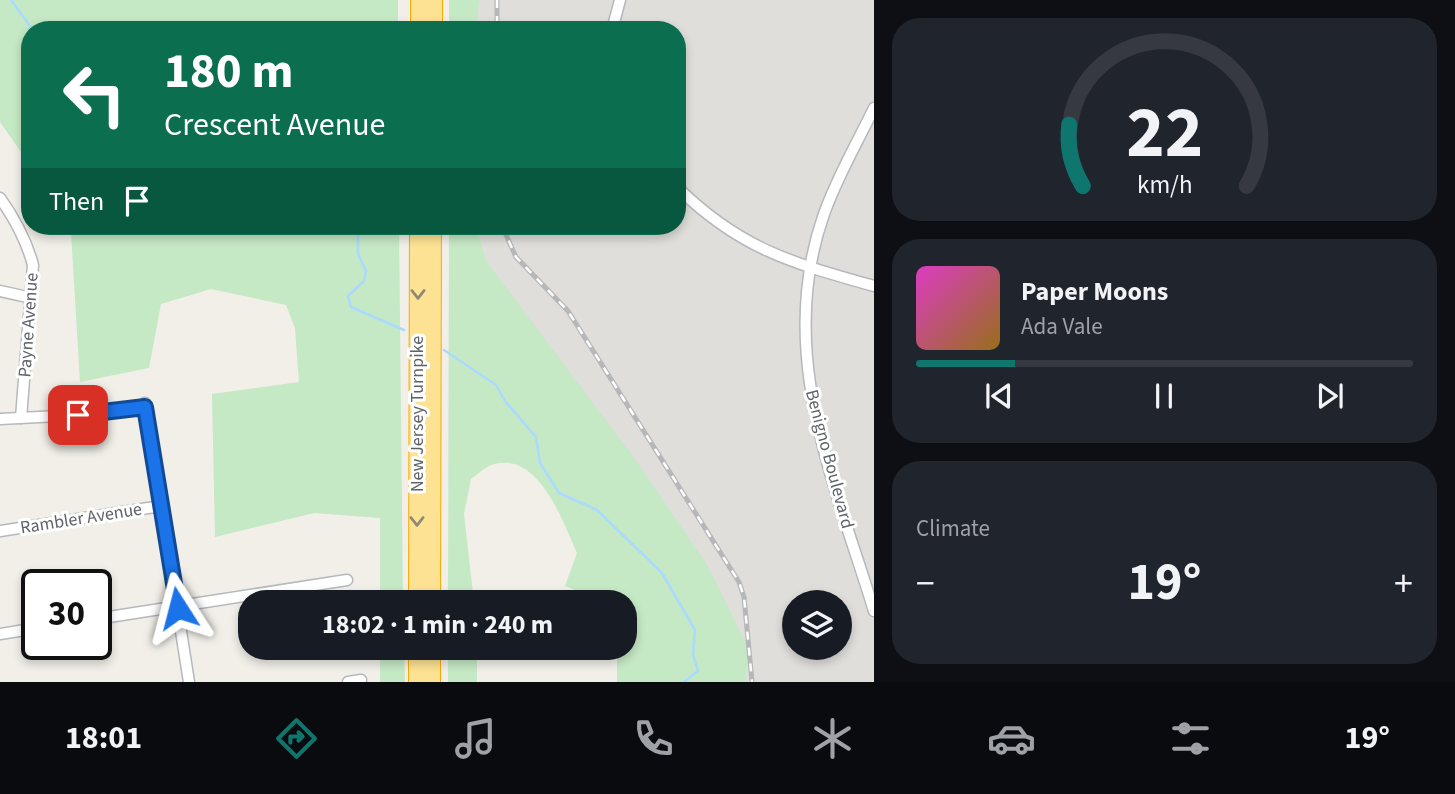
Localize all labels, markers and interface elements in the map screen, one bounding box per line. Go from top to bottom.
text: 180 m [164,37,293,107]
icon: left [49,49,140,140]
text: 22 [1126,81,1203,185]
text: Crescent Avenue [164,102,385,148]
text: km/h [1137,166,1192,202]
icon: arrive [118,182,156,220]
text: Then [49,183,104,220]
street label: Payne Avenue [12,272,45,378]
text: Paper Moons [1021,273,1168,310]
one-way arrow [410,289,426,300]
text: Ada Vale [1021,310,1103,343]
street label: New Jersey Turnpike [405,336,430,492]
icon: previous [980,377,1018,415]
icon: pause [1145,377,1183,415]
icon: next [1311,377,1349,415]
pin [48,385,108,445]
street label: Benigno Boulevard [799,387,860,531]
icon: arrive [59,396,97,434]
street label: Rambler Avenue [18,497,144,540]
text: Climate [916,512,990,545]
one-way arrow [409,517,425,527]
text: 19° [1128,546,1201,620]
text: − [916,557,935,611]
text: + [1394,557,1413,611]
speed limit sign: 30 [21,569,112,660]
position arrow [141,571,215,645]
map controls [782,590,852,660]
button: layers [782,590,852,660]
text: 18:02 · 1 min · 240 m [322,606,553,643]
icon: directions [272,714,321,763]
icon: music [451,714,500,763]
icon: phone [629,714,678,763]
icon: climate [808,714,857,763]
icon: car [987,714,1036,763]
icon: filters [1166,714,1215,763]
text: 18:01 [65,715,142,761]
text: 19° [1345,715,1390,761]

